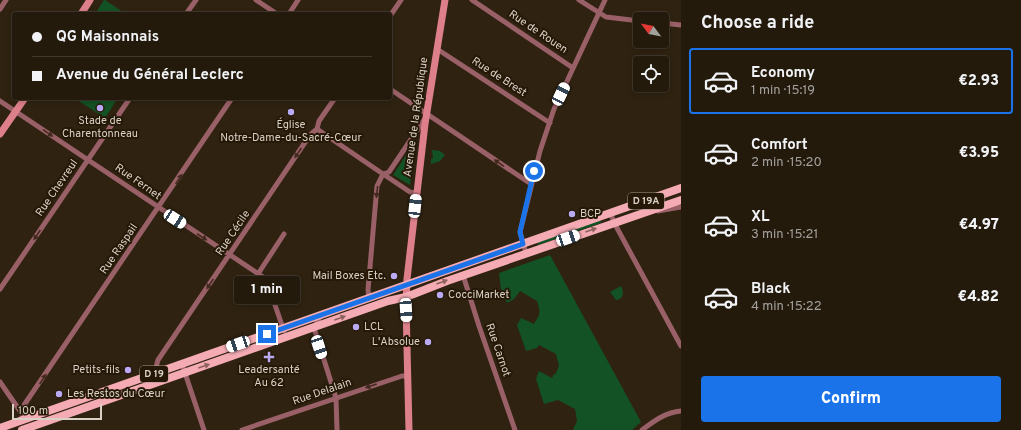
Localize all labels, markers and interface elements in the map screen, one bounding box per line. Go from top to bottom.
street label: Rue de Rouen [506,7,570,57]
north arrow [633,12,669,48]
map controls [633,12,669,92]
text: Choose a ride [701,12,814,35]
text: QG Maisonnais [56,28,159,47]
street label: Rue de Brest [469,54,529,100]
street label: Avenue de la République [401,56,431,178]
button: locate [633,56,669,92]
icon: car [703,63,739,99]
text: Economy [751,64,815,83]
text: Avenue du Général Leclerc [56,66,244,85]
text: €2.93 [958,72,999,91]
car [550,81,572,107]
text: 1 min · 15:19 [751,83,815,99]
marker: Stade de Charentonneau [95,103,105,113]
marker: Église Notre-Dame-du-Sacré-Cœur [286,107,296,117]
place label: Stade de Charentonneau [62,114,138,141]
place label: Église Notre-Dame-du-Sacré-Cœur [220,117,363,145]
one-way arrow [43,129,53,137]
icon: car [703,135,739,171]
text: Comfort [751,136,808,155]
text: €3.95 [959,144,999,163]
one-way arrow [294,148,302,159]
text: 2 min · 15:20 [751,155,822,171]
street label: Rue Chevreul [33,157,81,219]
one-way arrow [493,159,504,167]
street label: Rue Fernet [112,161,164,203]
route start [525,162,543,180]
one-way arrow [175,173,182,185]
one-way arrow [374,186,380,198]
car [408,193,422,219]
road number: D 19A [628,193,664,209]
car [162,207,188,231]
street label: Rue Cécile [213,207,253,258]
place label: BCP [580,207,601,221]
icon: car [703,207,739,243]
text: XL [751,208,769,227]
marker: BCP [567,209,577,219]
text: €4.97 [959,216,999,235]
street label: Rue Raspail [97,221,141,277]
one-way arrow [586,227,598,233]
text: 3 min · 15:21 [751,227,818,243]
car [555,228,581,248]
one-way arrow [33,229,41,240]
one-way arrow [197,233,207,241]
place label: Mail Boxes Etc. [313,269,386,283]
marker: Mail Boxes Etc. [389,271,399,281]
callout: 1 min [234,276,300,304]
one-way arrow [206,279,214,290]
one-way arrow [437,279,449,285]
icon: car [703,279,739,315]
text: Black [751,280,791,299]
text: 1 min [251,282,283,298]
place label: CocciMarket [448,288,510,302]
text: €4.82 [958,288,999,307]
marker: CocciMarket [435,290,445,300]
car [399,298,413,322]
text: 4 min · 15:22 [751,299,822,315]
one-way arrow [335,315,347,321]
place label: LCL [364,320,383,334]
street label: Rue Carnot [482,321,514,379]
marker: LCL [351,322,361,332]
route end [258,325,276,343]
car [225,334,251,354]
car [310,334,328,360]
place label: L'Absolue [372,335,420,349]
marker: L'Absolue [423,337,433,347]
marker: Leadersanté Au 62 [264,352,274,362]
place label: Petits-fils [72,363,120,377]
one-way arrow [199,363,211,369]
place label: Leadersanté Au 62 [238,363,300,390]
marker: Petits-fils [123,365,133,375]
road number: D 19 [140,366,168,382]
one-way arrow [39,374,47,384]
street label: Rue Delalain [291,375,353,409]
button: Confirm [701,376,1001,422]
one-way arrow [365,383,377,389]
place label: Les Restos du Cœur [67,387,166,401]
marker: Les Restos du Cœur [54,389,64,399]
scale bar [12,402,102,421]
text: 100 m [18,404,48,418]

